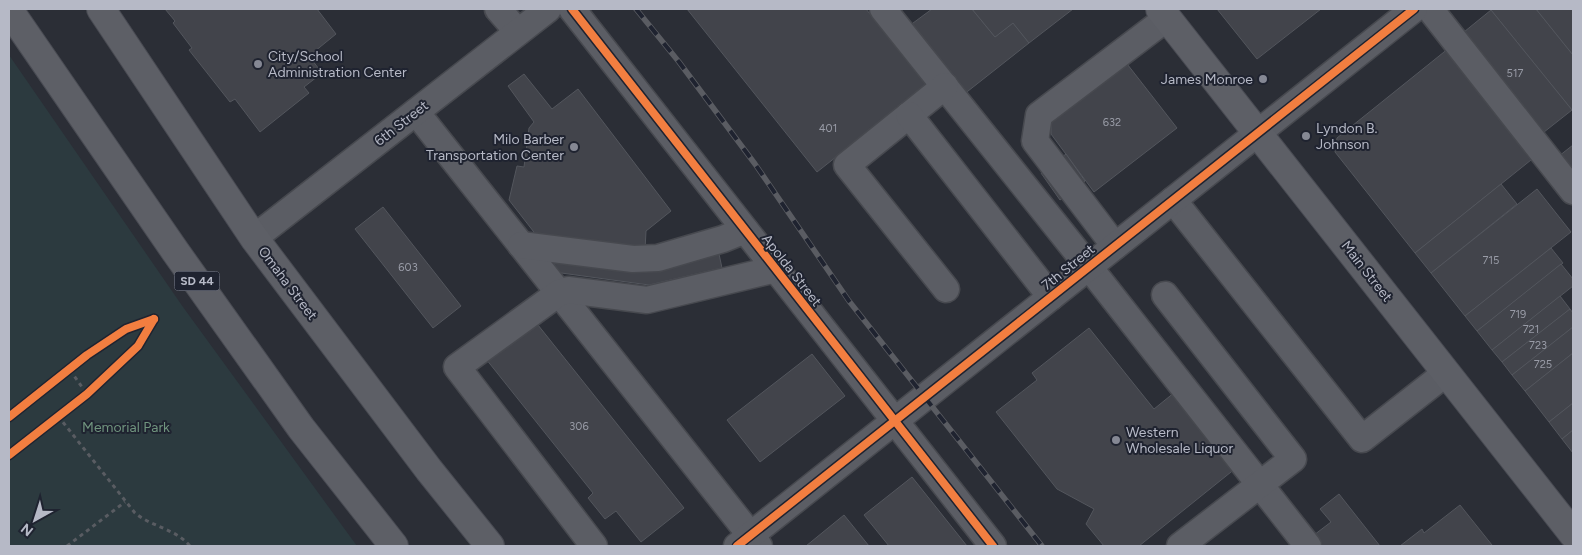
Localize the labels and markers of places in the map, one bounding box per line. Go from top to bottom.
place label: City/School Administration Center [268,48,407,81]
marker: City/School Administration Center [252,58,264,70]
place label: James Monroe [1161,71,1253,88]
marker: James Monroe [1257,73,1269,85]
place label: Lyndon B. Johnson [1316,120,1378,153]
marker: Lyndon B. Johnson [1300,130,1312,142]
place label: Milo Barber Transportation Center [426,131,564,164]
marker: Milo Barber Transportation Center [568,141,580,153]
place label: Western Wholesale Liquor [1126,424,1233,457]
marker: Western Wholesale Liquor [1110,434,1122,446]

